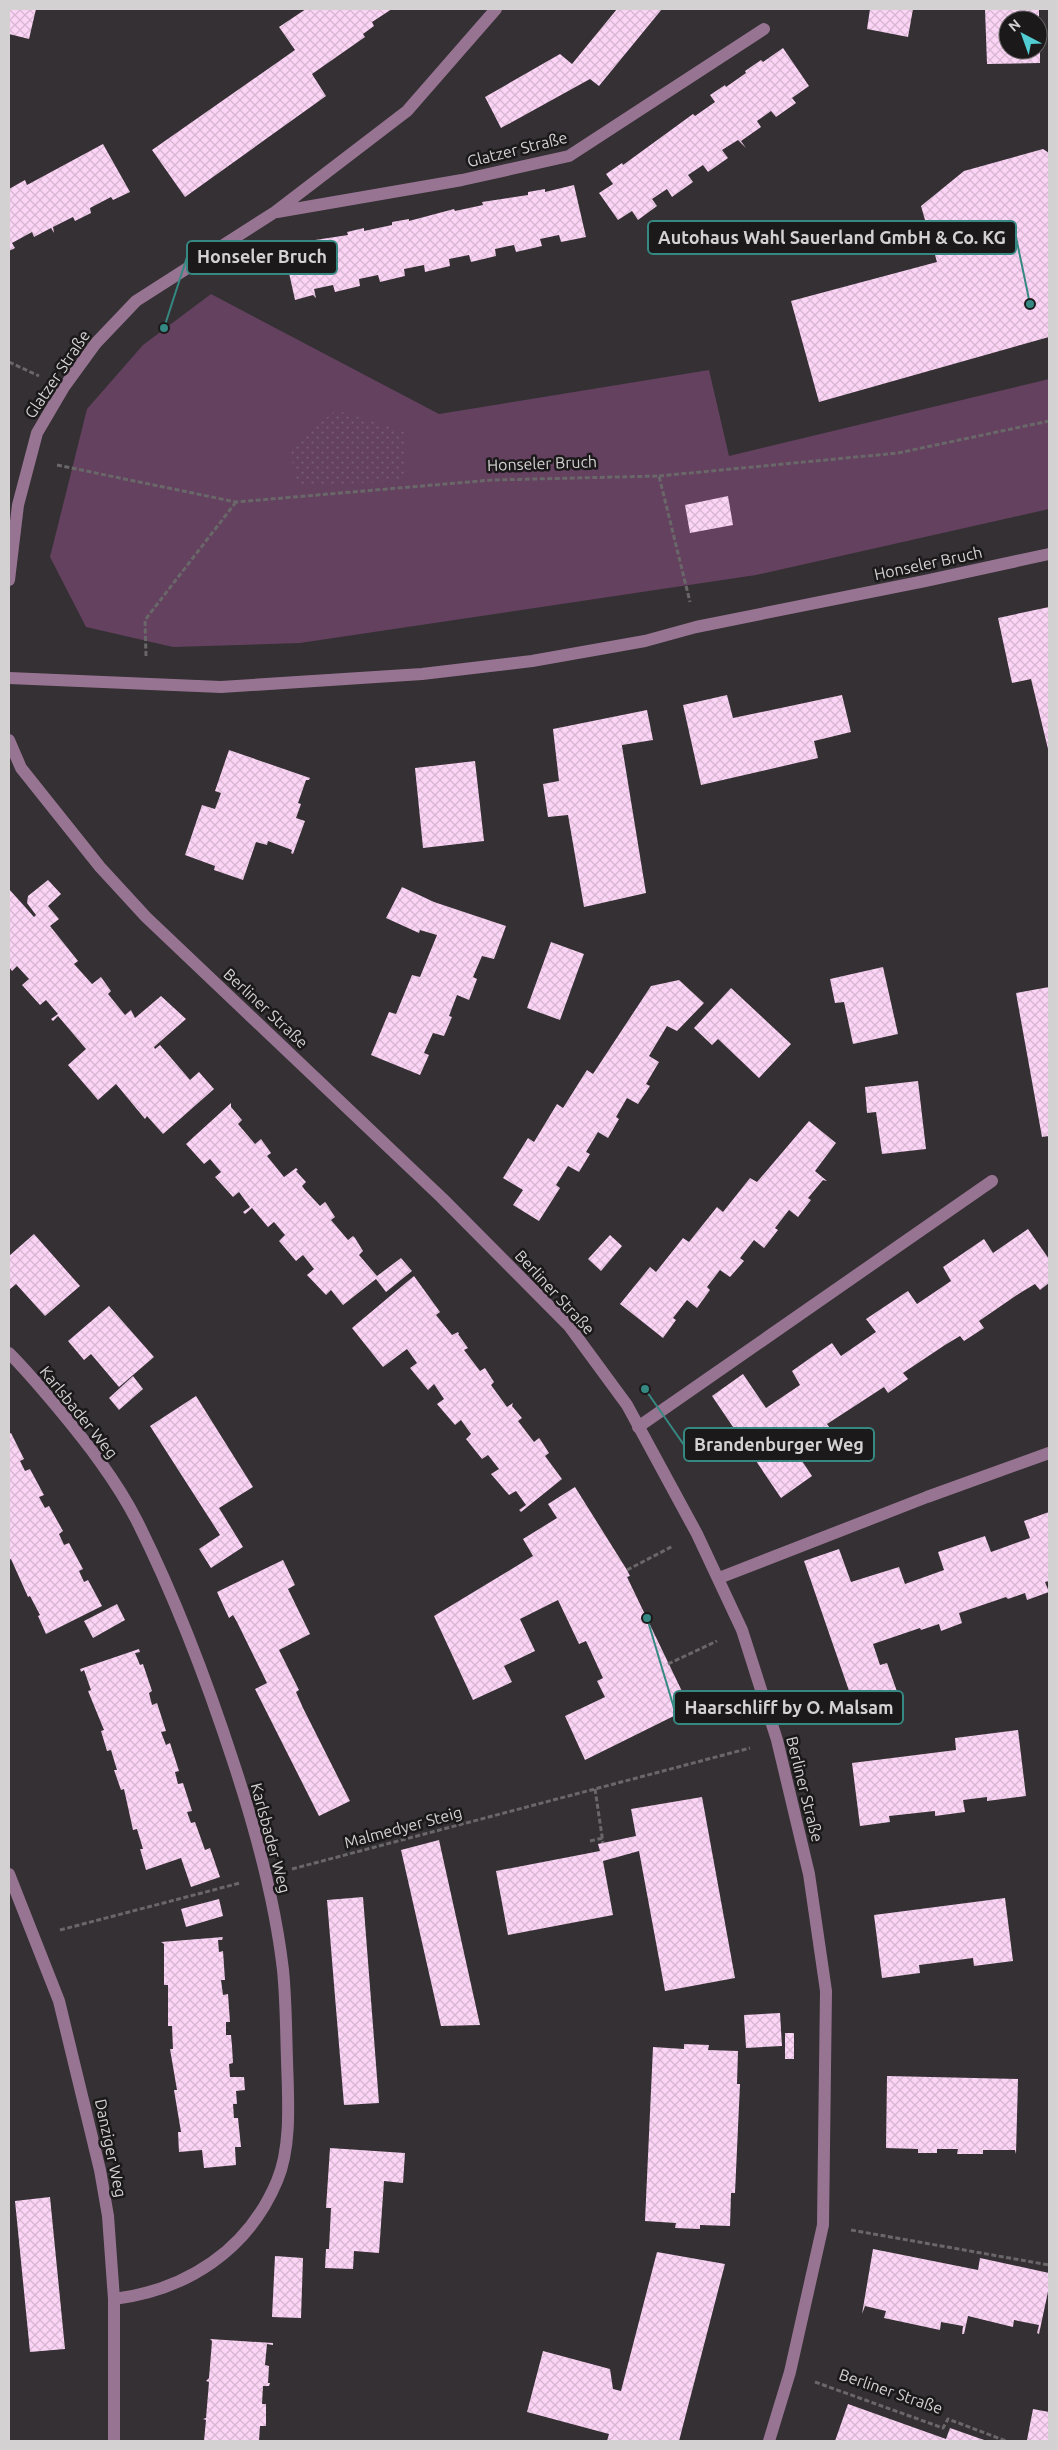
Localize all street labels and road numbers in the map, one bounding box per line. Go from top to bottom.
street label: Glatzer Straße [465,128,569,170]
street label: Glatzer Straße [21,326,93,422]
street label: Honseler Bruch [487,452,597,474]
street label: Honseler Bruch [872,543,984,583]
street label: Berliner Straße [220,964,312,1052]
street label: Berliner Straße [511,1246,599,1338]
street label: Karlsbader Weg [36,1362,122,1462]
street label: Berliner Straße [783,1734,827,1844]
street label: Karlsbader Weg [248,1781,294,1895]
street label: Malmedyer Steig [342,1803,464,1851]
street label: Danziger Weg [92,2097,130,2199]
street label: Berliner Straße [837,2365,945,2417]

